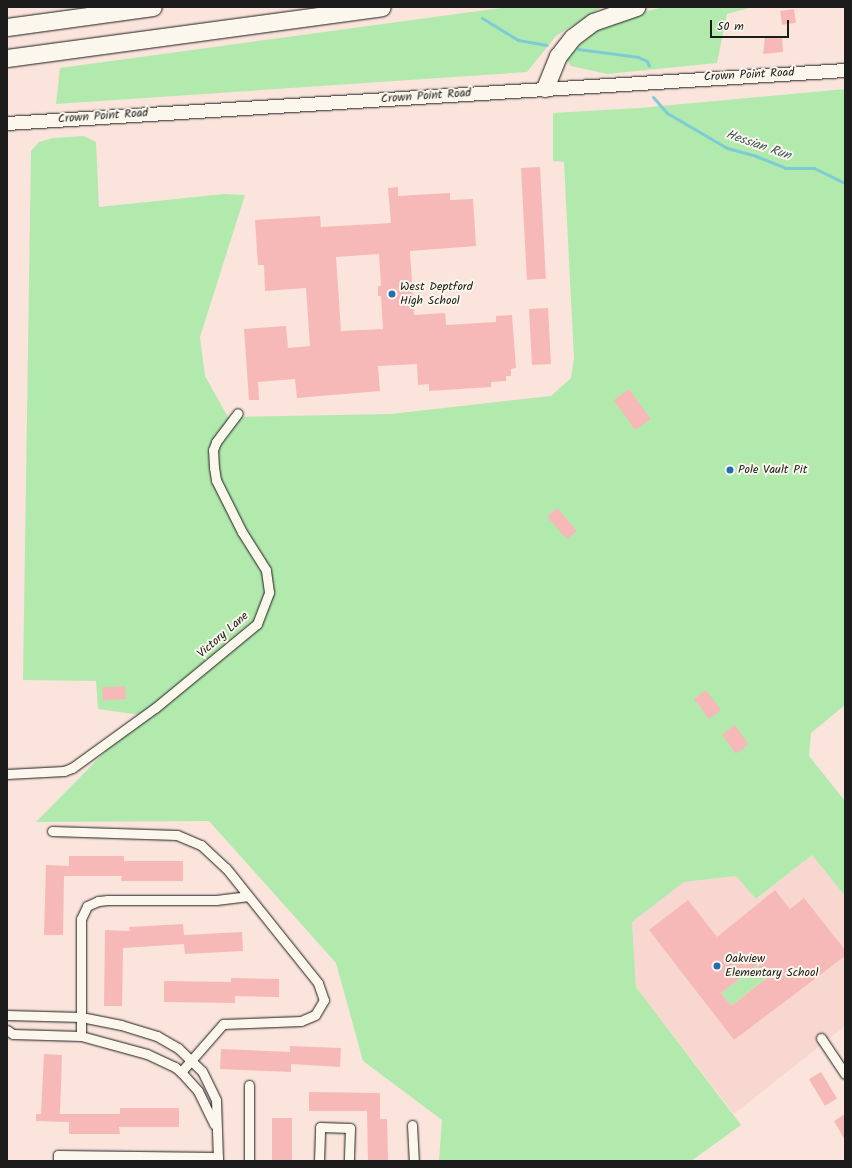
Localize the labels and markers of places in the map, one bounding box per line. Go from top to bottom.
place label: West Deptford High School [400,280,473,308]
marker: West Deptford High School [387,289,397,299]
place label: Pole Vault Pit [738,463,807,477]
marker: Pole Vault Pit [725,465,735,475]
place label: Oakview Elementary School [725,952,818,980]
marker: Oakview Elementary School [712,961,722,971]

